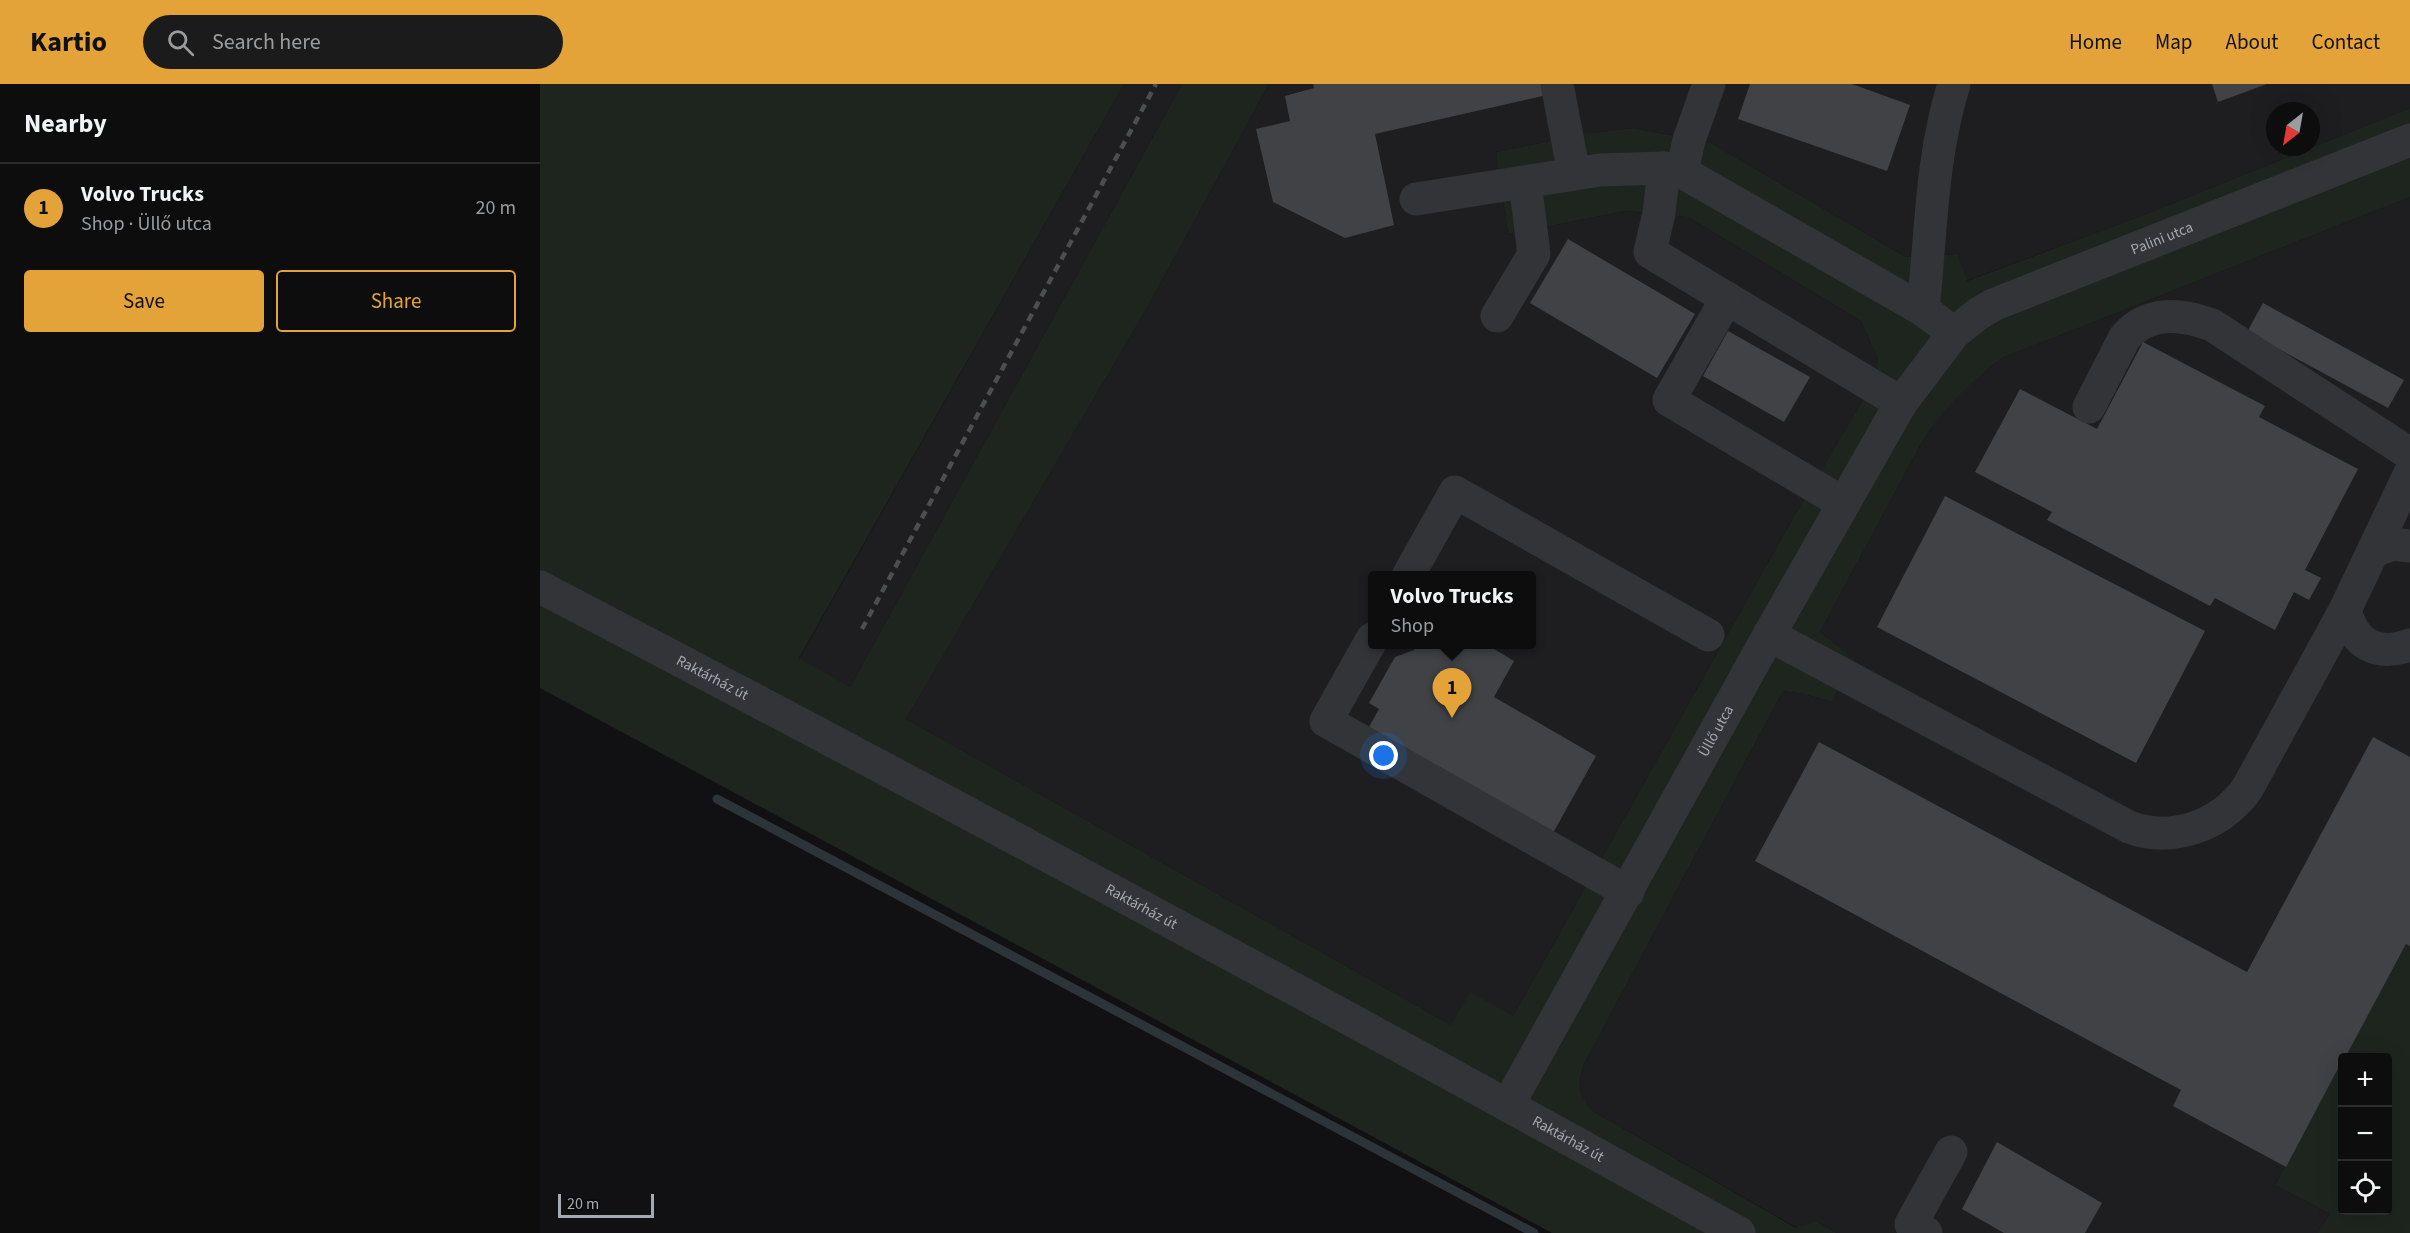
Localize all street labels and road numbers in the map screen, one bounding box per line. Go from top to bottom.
street label: Palini utca [2128,216,2196,260]
street label: Raktárház út [673,650,753,705]
street label: Üllő utca [1693,701,1739,760]
street label: Raktárház út [1102,878,1181,934]
street label: Raktárház út [1529,1111,1608,1167]

